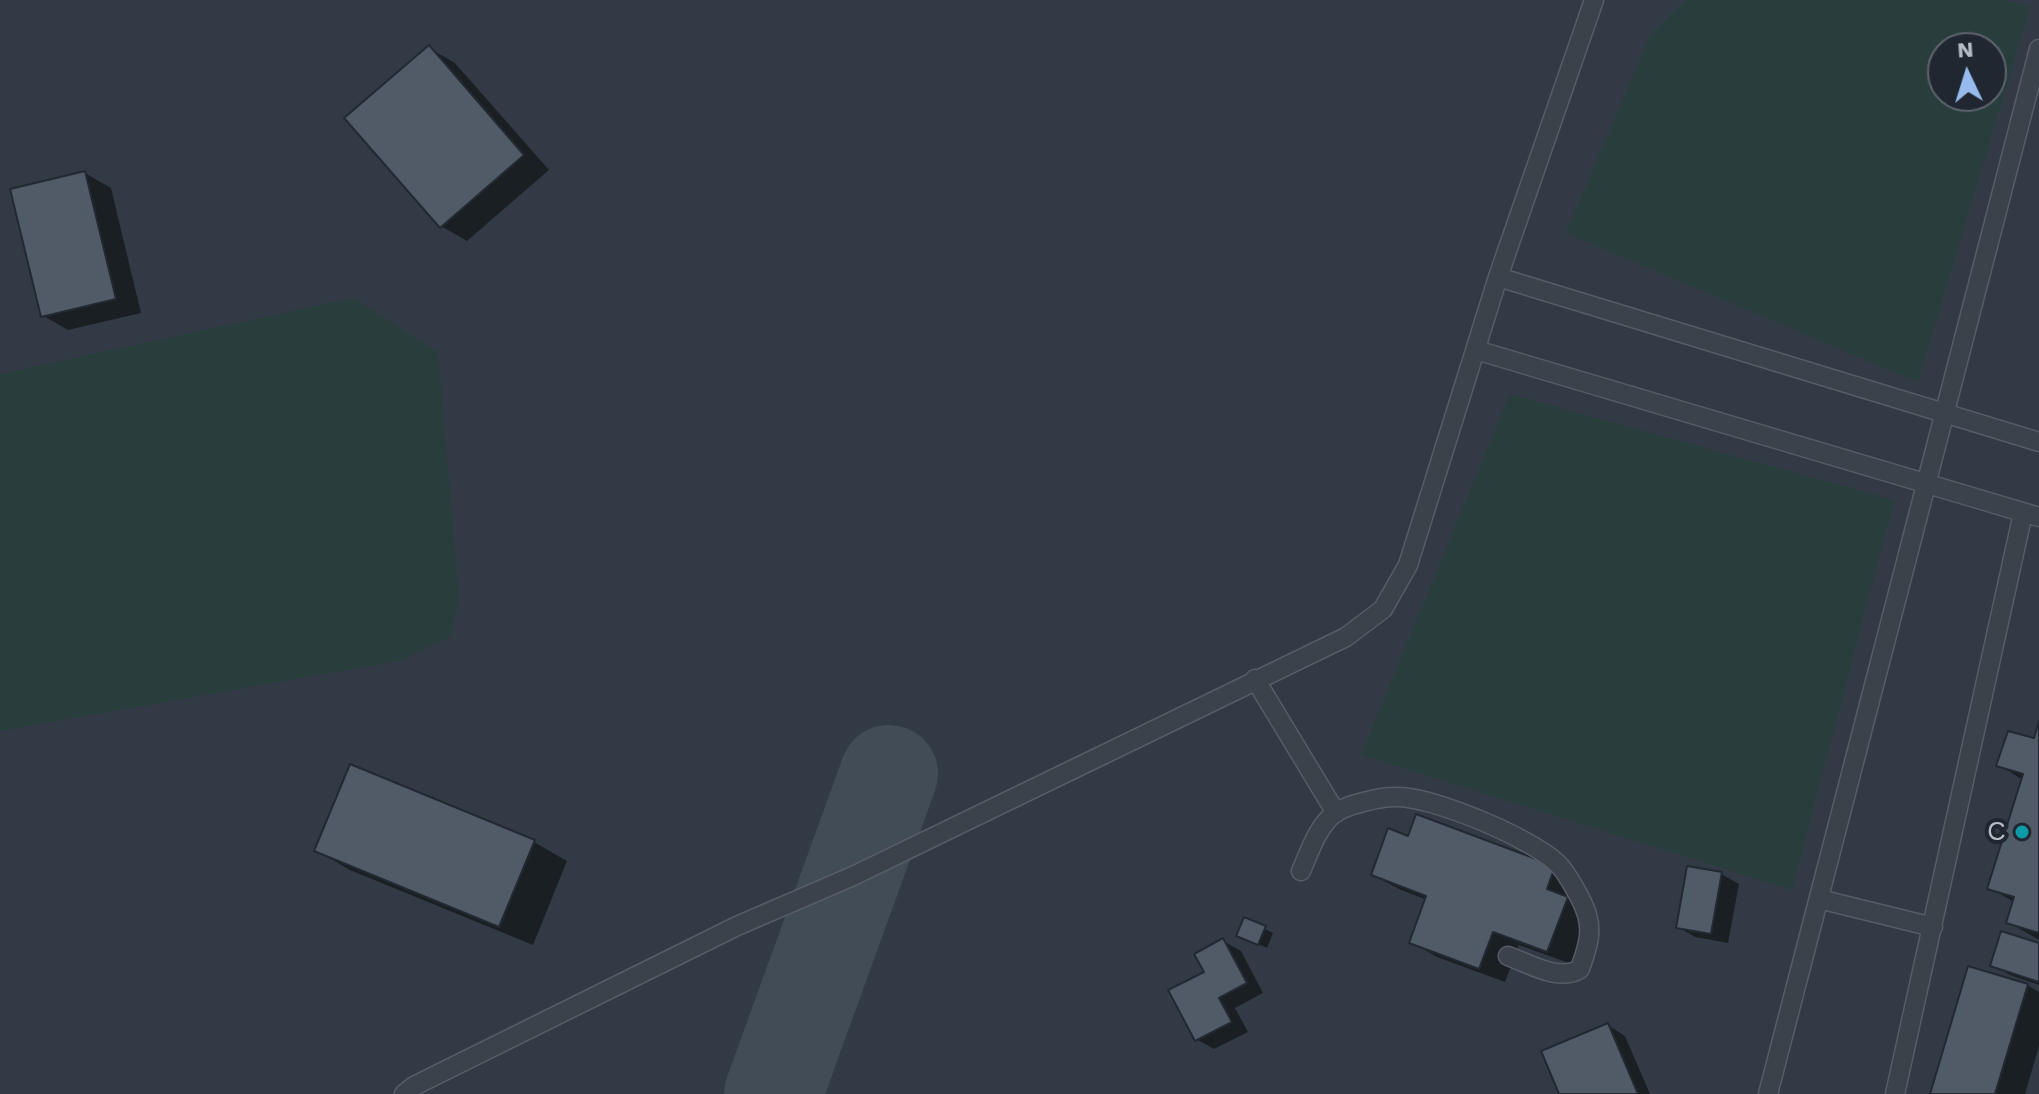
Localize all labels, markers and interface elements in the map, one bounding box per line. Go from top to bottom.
north arrow [1927,32,2007,112]
text: N [1956,37,1974,63]
place label: C [1987,815,2006,849]
marker: C [2013,823,2031,841]

